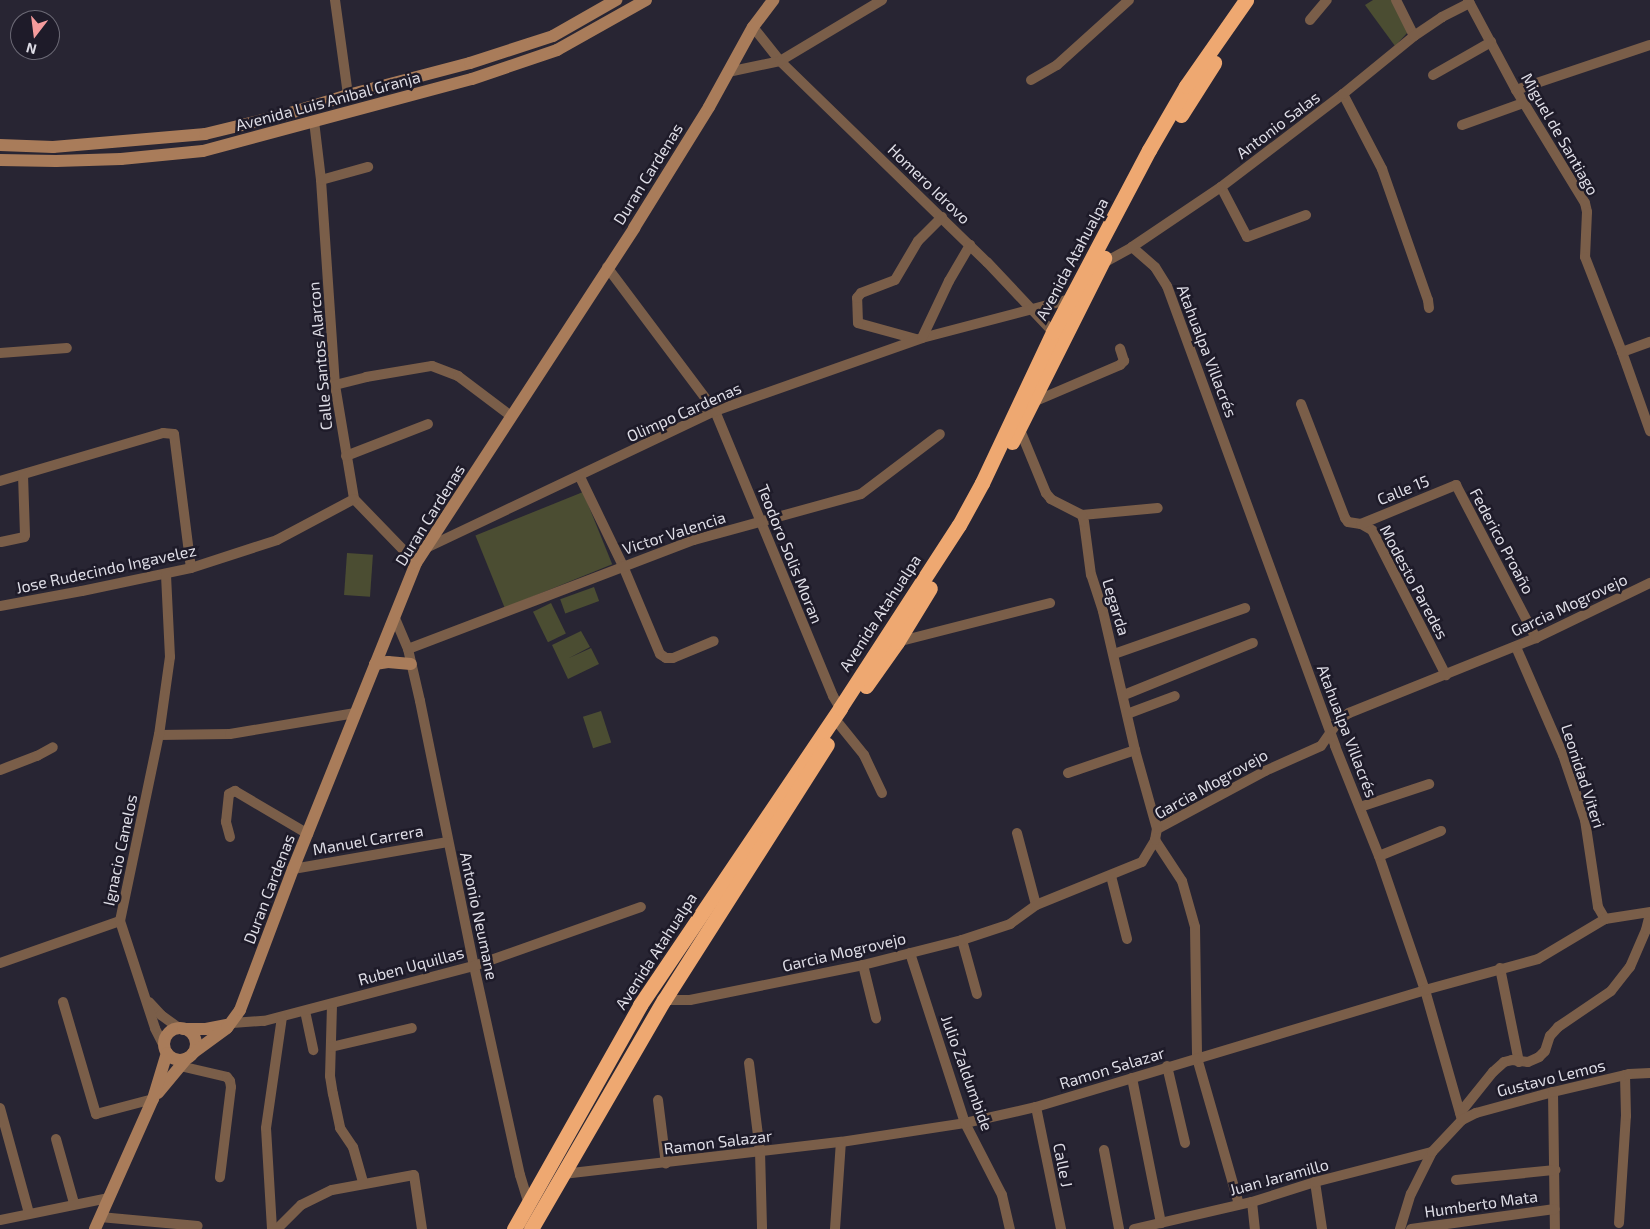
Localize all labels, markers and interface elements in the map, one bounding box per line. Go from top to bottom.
north arrow [10,10,60,60]
text: N [24,39,38,59]
street label: Avenida Luis Anibal Granja [233,67,423,135]
street label: Miguel de Santiago [1517,69,1603,199]
street label: Antonio Salas [1232,87,1324,163]
street label: Duran Cardenas [609,120,687,228]
street label: Homero Idrovo [884,140,974,228]
street label: Avenida Atahualpa [1032,194,1112,324]
street label: Calle Santos Alarcon [304,281,336,431]
street label: Atahualpa Villacrés [1173,282,1241,420]
street label: Olimpo Cardenas [624,378,744,446]
street label: Duran Cardenas [391,461,469,569]
street label: Calle 15 [1374,471,1432,509]
street label: Teodoro Solis Moran [753,482,827,626]
street label: Federico Proaño [1466,485,1538,597]
street label: Victor Valencia [620,507,728,559]
street label: Modesto Paredes [1376,522,1452,642]
street label: Jose Rudecindo Ingavelez [14,540,198,598]
street label: Avenida Atahualpa [835,551,925,675]
street label: Garcia Mogrovejo [1508,570,1630,640]
street label: Legarda [1098,576,1134,638]
street label: Atahualpa Villacrés [1313,662,1381,800]
street label: Leonidad Viteri [1557,721,1609,831]
street label: Garcia Mogrovejo [1151,745,1271,823]
street label: Ignacio Canelos [99,793,141,907]
street label: Manuel Carrera [311,821,425,859]
street label: Duran Cardenas [239,831,299,947]
street label: Antonio Neumane [456,850,502,982]
street label: Avenida Atahualpa [611,889,701,1013]
street label: Garcia Mogrovejo [780,928,908,976]
street label: Ruben Uquillas [356,943,466,989]
street label: Julio Zaldumbide [937,1013,997,1133]
street label: Ramon Salazar [1057,1043,1167,1093]
street label: Gustavo Lemos [1495,1055,1607,1101]
street label: Ramon Salazar [663,1126,773,1158]
street label: Calle J [1049,1141,1077,1189]
street label: Juan Jaramillo [1227,1155,1331,1199]
street label: Humberto Mata [1423,1187,1539,1221]

